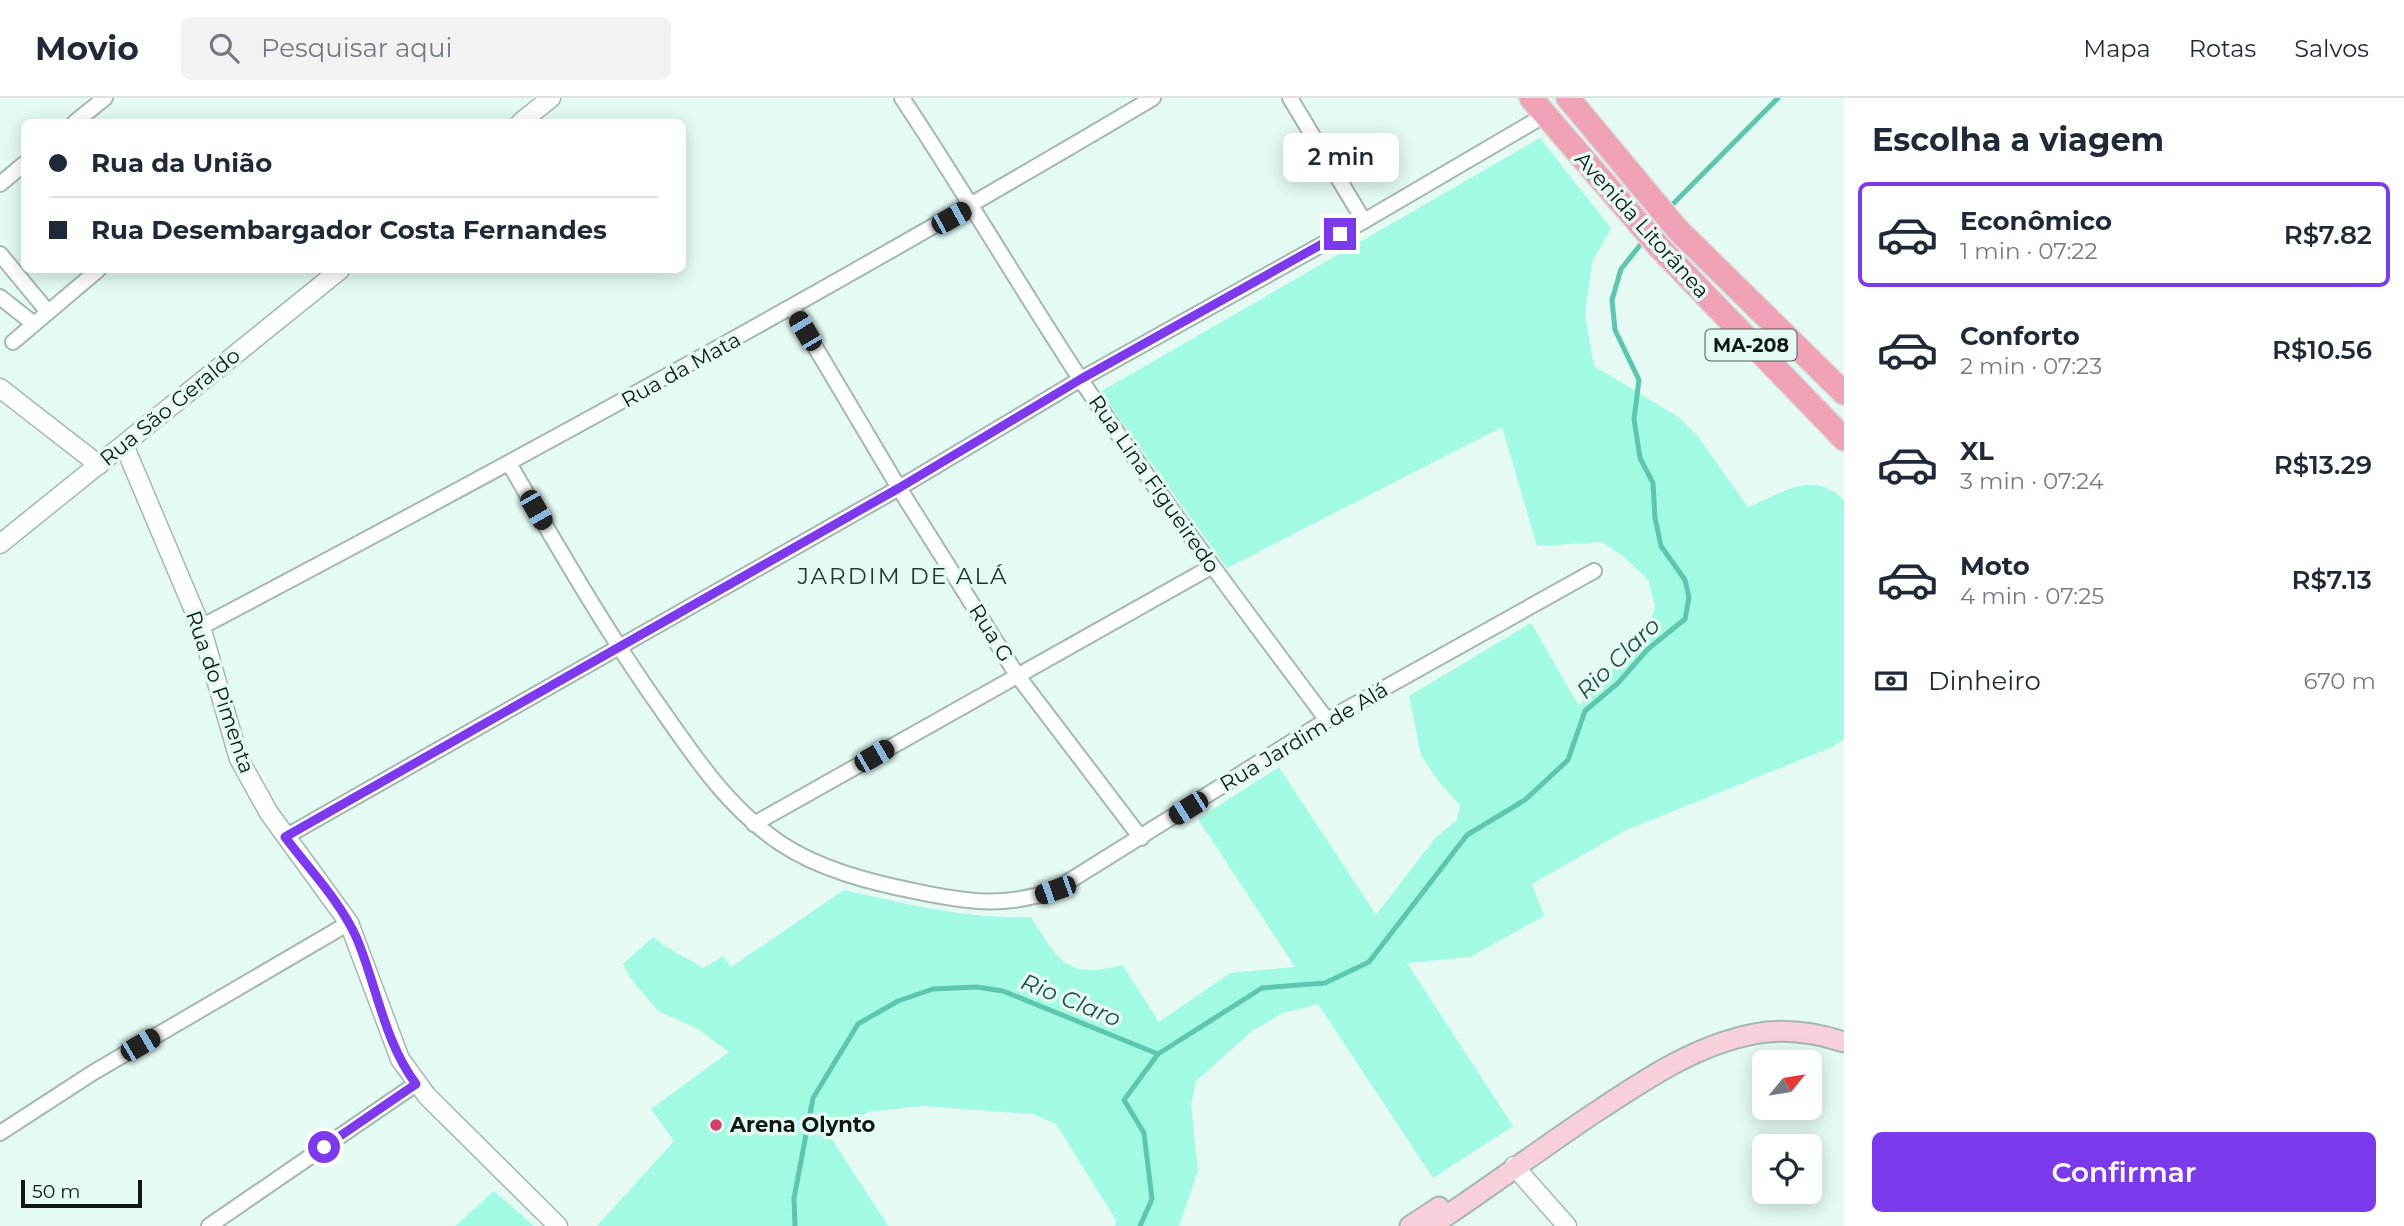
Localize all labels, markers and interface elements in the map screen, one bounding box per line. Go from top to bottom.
search box [181,17,671,80]
text: Movio [35,28,139,68]
icon: search [205,29,243,67]
text: Pesquisar aqui [261,32,452,64]
text: Mapa [2083,34,2151,63]
text: Rotas [2189,34,2256,63]
text: Salvos [2294,34,2369,63]
text: Escolha a viagem [1872,120,2164,159]
callout: 2 min [1282,132,1398,181]
text: 2 min [1308,143,1374,171]
street label: Avenida Litorânea [1570,146,1715,303]
text: Rua da União [91,147,272,179]
car [928,199,975,237]
icon: car [1876,203,1939,266]
text: Econômico [1960,205,2112,237]
text: Rua Desembargador Costa Fernandes [91,214,607,246]
route end [1324,218,1356,250]
text: R$7.82 [2284,219,2372,251]
text: 1 min · 07:22 [1960,237,2097,265]
car [786,308,825,354]
icon: car [1876,318,1939,381]
text: Conforto [1960,320,2080,352]
street label: Rua da Mata [617,327,745,413]
road number: MA-208 [1706,330,1796,360]
text: R$10.56 [2272,334,2372,366]
street label: Rua São Geraldo [95,342,245,471]
text: 2 min · 07:23 [1960,352,2102,380]
street label: Rua Lina Figueiredo [1084,390,1225,577]
icon: car [1876,433,1939,496]
text: XL [1960,435,1994,467]
text: R$13.29 [2274,449,2372,481]
text: 3 min · 07:24 [1960,467,2104,495]
car [517,487,556,533]
icon: car [1876,548,1939,611]
text: Moto [1960,550,2030,582]
district label: JARDIM DE ALÁ [796,562,1009,590]
text: R$7.13 [2291,564,2372,596]
text: 4 min · 07:25 [1960,582,2104,610]
street label: Rua G [964,599,1019,666]
street label: Rua do Pimenta [181,607,260,777]
water label: Rio Claro [1571,611,1665,705]
icon: cash [1872,662,1910,700]
text: Dinheiro [1928,665,2041,697]
text: 670 m [2303,667,2376,695]
street label: Rua Jardim de Alá [1215,677,1392,797]
car [851,736,898,776]
car [1165,788,1212,828]
car [1032,873,1079,907]
water label: Rio Claro [1017,967,1125,1033]
car [117,1025,164,1065]
north arrow [1752,1050,1822,1120]
map controls [1752,1050,1822,1204]
place label: Arena Olynto [729,1112,876,1137]
marker: Arena Olynto [708,1117,724,1133]
route start [308,1131,340,1163]
button: Confirmar [1872,1132,2376,1212]
button: locate [1752,1134,1822,1204]
scale bar [21,1177,142,1209]
text: 50 m [32,1180,80,1203]

